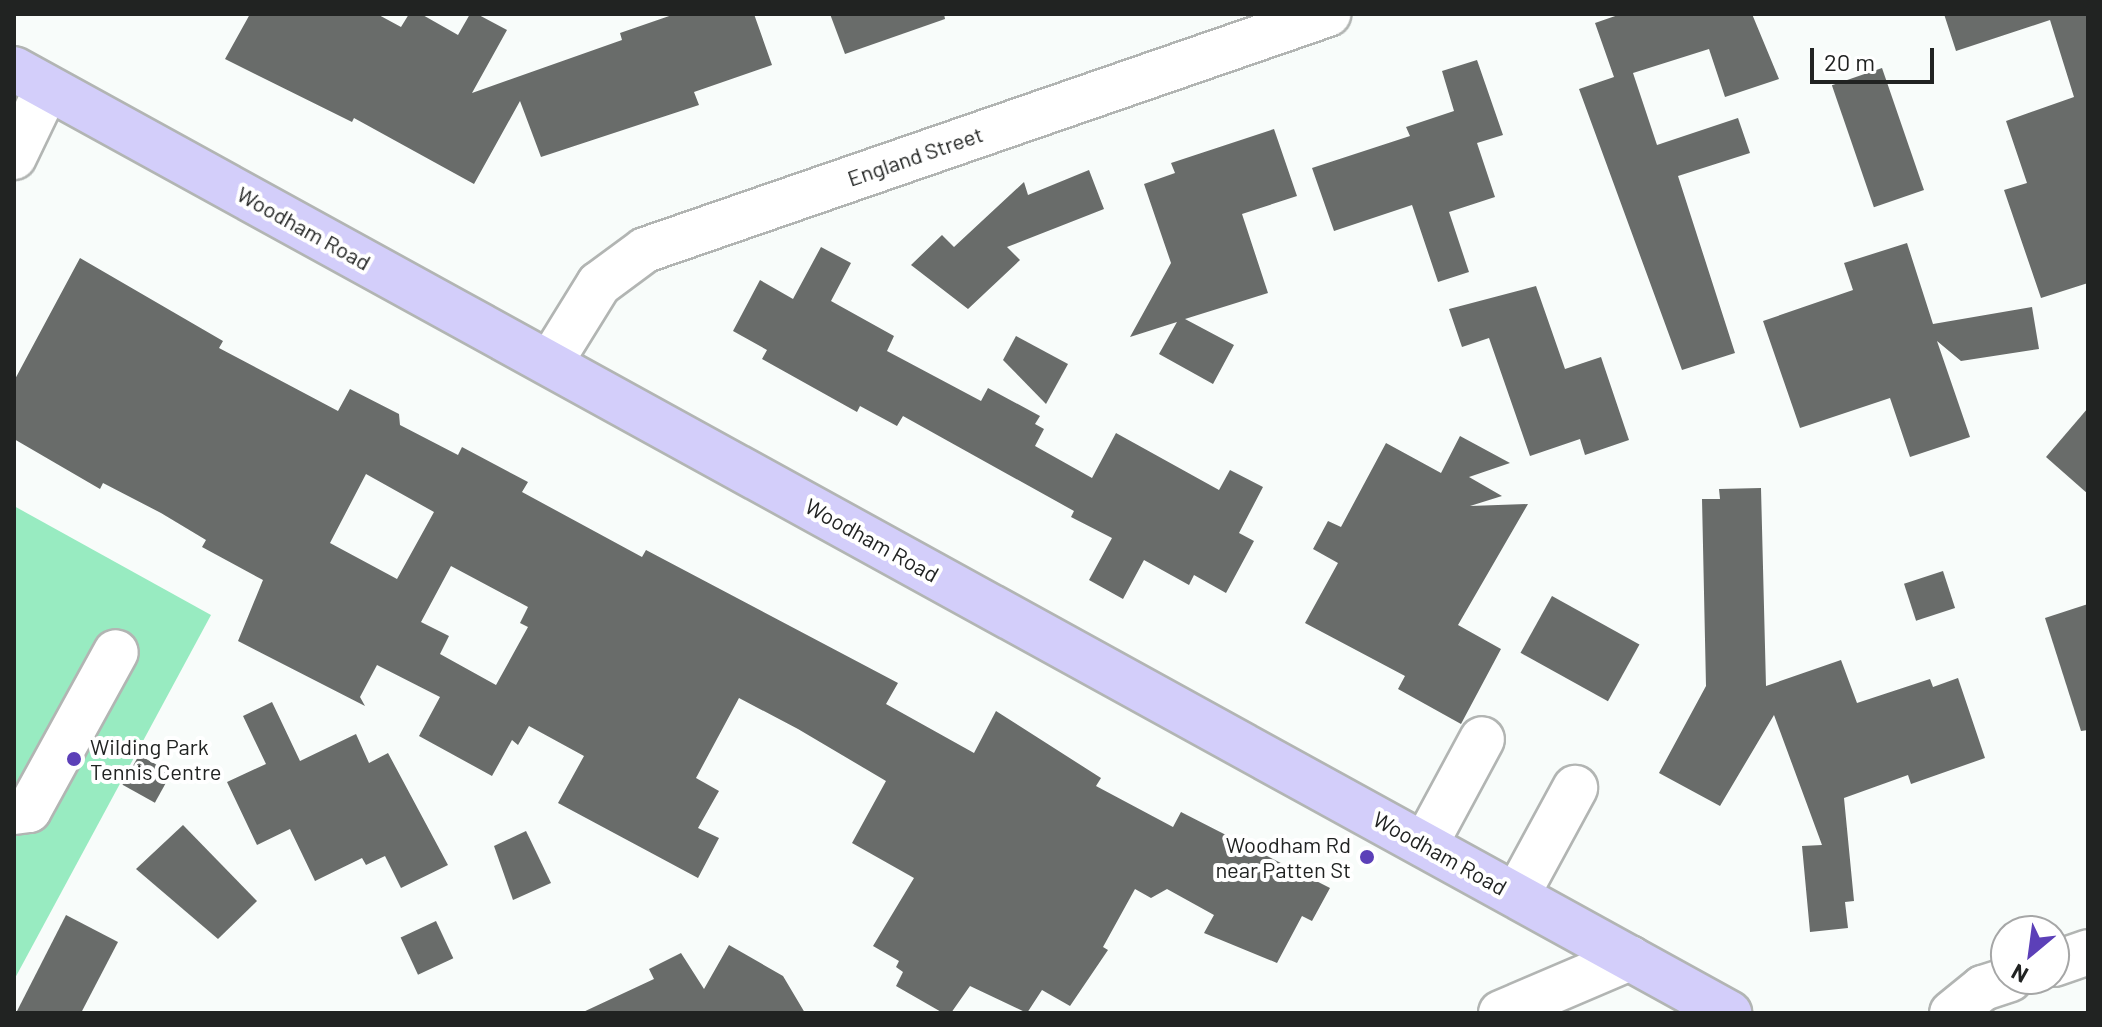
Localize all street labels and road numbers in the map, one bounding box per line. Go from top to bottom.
street label: England Street [844,120,986,192]
street label: Woodham Road [233,180,375,276]
street label: Woodham Road [801,492,943,588]
street label: Woodham Road [1369,805,1511,901]

